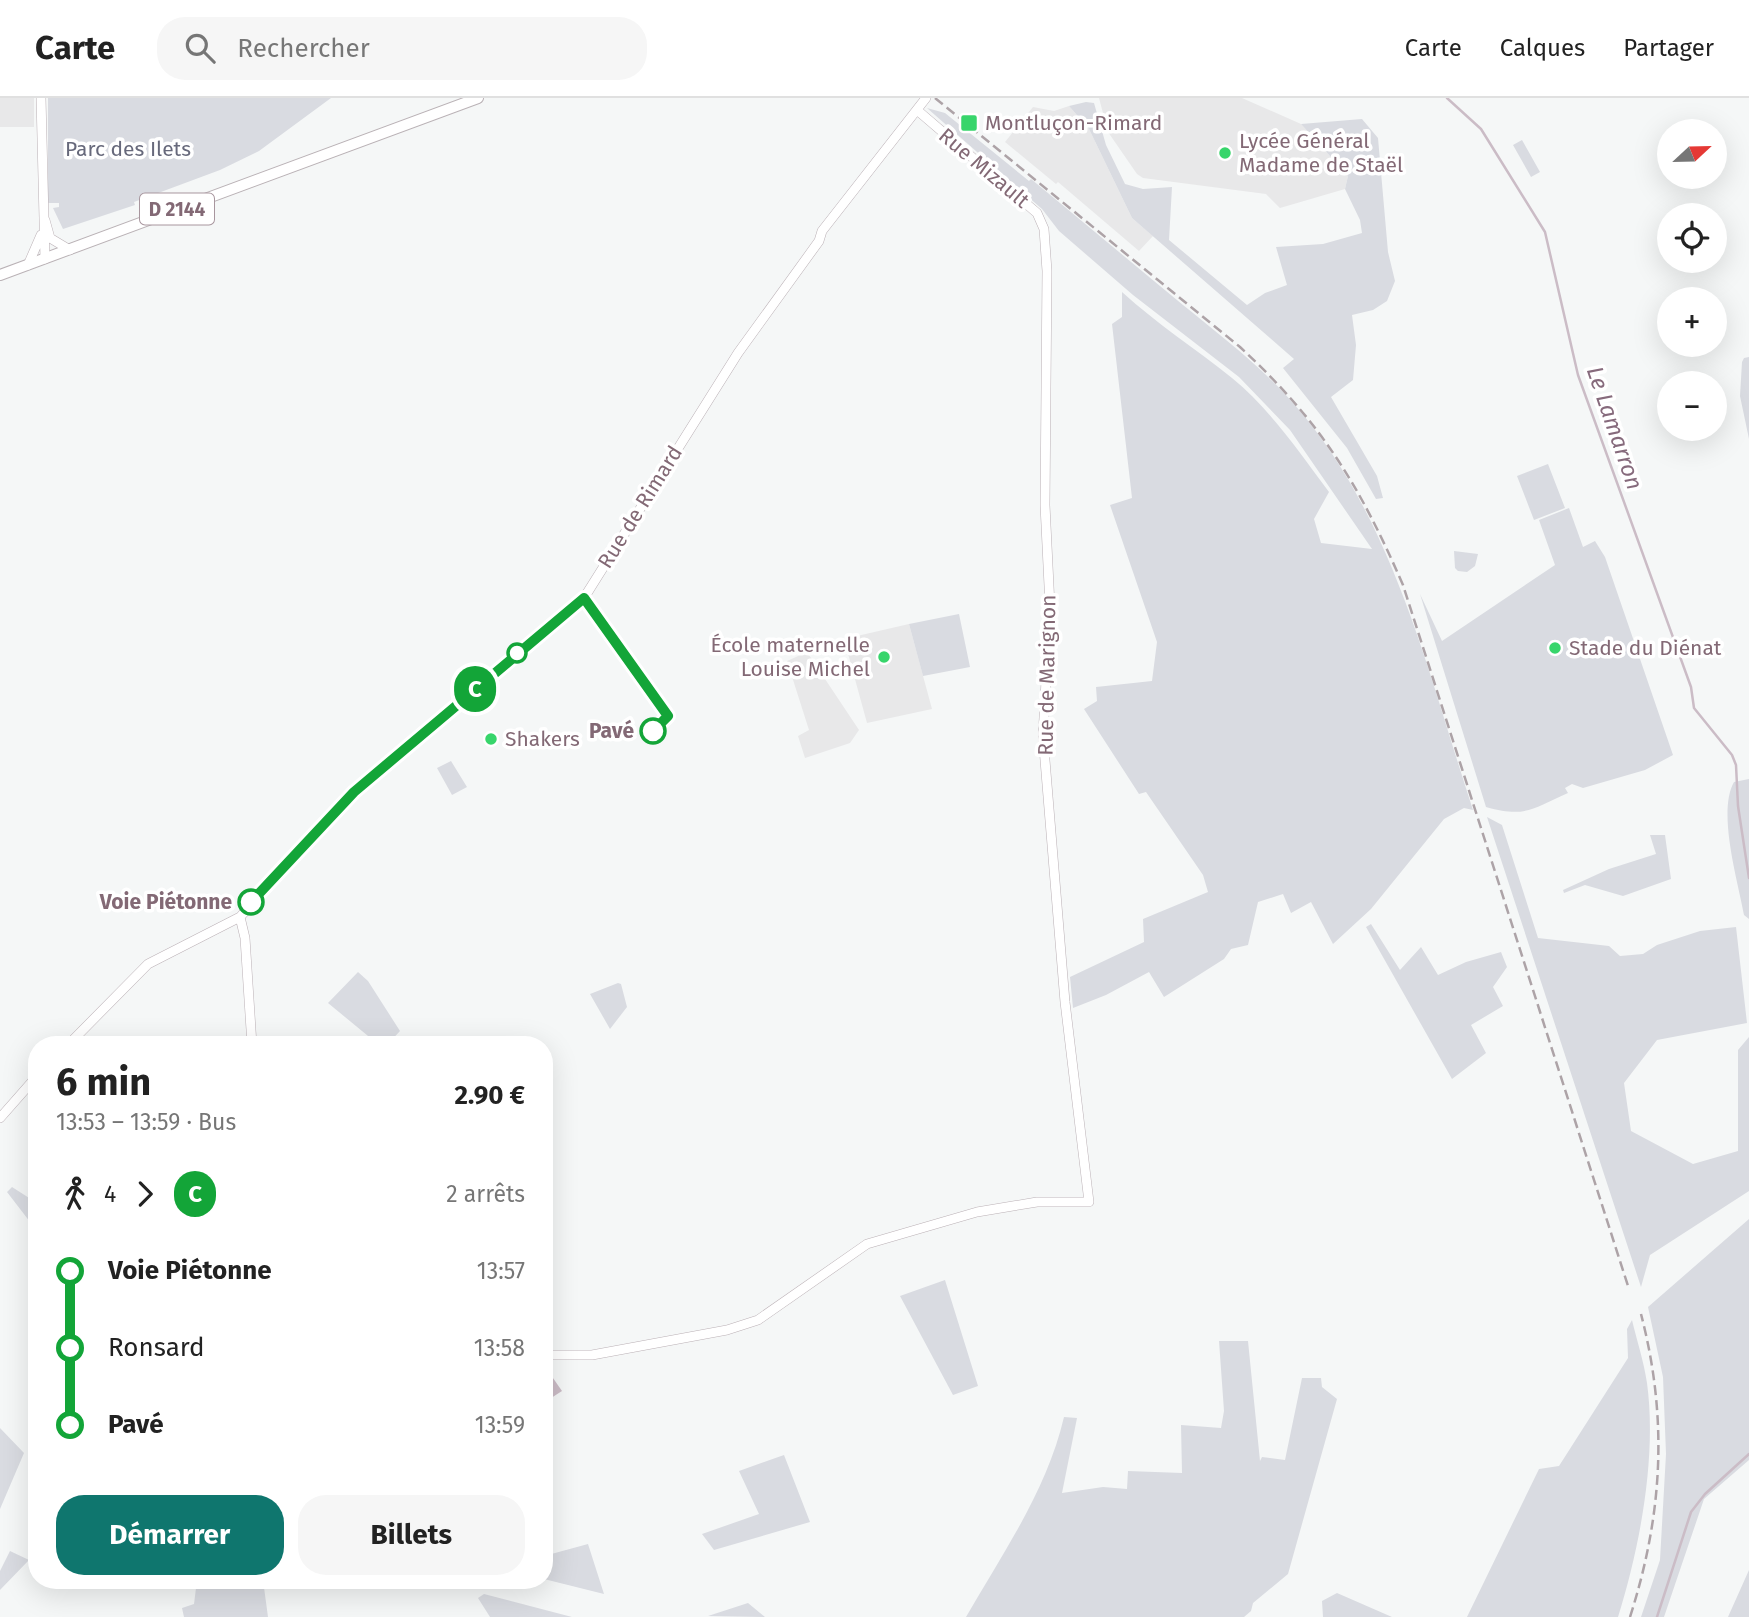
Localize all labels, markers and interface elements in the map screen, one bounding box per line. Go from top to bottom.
search box [157,17,647,80]
text: Carte [35,28,115,68]
icon: search [181,29,219,67]
text: Rechercher [237,33,370,64]
text: Carte [1405,34,1462,62]
text: Calques [1500,34,1585,62]
text: Partager [1623,34,1714,62]
place label: Montluçon-Rimard [985,110,1162,136]
marker: Montluçon-Rimard [959,113,979,133]
north arrow [1657,119,1727,189]
map controls [1657,119,1727,441]
street label: Rue Mizault [933,123,1035,214]
place label: Lycée Général Madame de Staël [1239,128,1403,178]
park label: Parc des Ilets [65,136,191,162]
marker: Lycée Général Madame de Staël [1217,145,1233,161]
road number: D 2144 [140,194,214,225]
button: locate [1657,203,1727,273]
button: + [1657,287,1727,357]
water label: Le Lamarron [1581,363,1649,493]
button: − [1657,371,1727,441]
street label: Rue de Rimard [592,441,688,573]
street label: Rue de Marignon [1033,594,1061,756]
place label: École maternelle Louise Michel [711,632,870,682]
place label: Stade du Diénat [1569,635,1722,661]
marker: Stade du Diénat [1547,640,1563,656]
unlabelled marker [507,643,527,663]
marker: École maternelle Louise Michel [876,649,892,665]
line badge: C [452,666,498,712]
text: C [468,675,482,703]
place label: Pavé [589,718,634,744]
marker: Pavé [640,718,666,744]
place label: Shakers [505,726,580,752]
marker: Shakers [483,731,499,747]
place label: Voie Piétonne [99,889,232,915]
marker: Voie Piétonne [238,889,264,915]
text: 6 min [56,1059,151,1105]
text: 2.90 € [455,1080,525,1111]
text: 13:53 – 13:59 · Bus [56,1108,236,1136]
icon: walk [56,1175,94,1213]
icon: forward [126,1175,164,1213]
text: 4 [104,1180,116,1208]
text: C [188,1180,202,1208]
text: 2 arrêts [446,1180,525,1208]
text: Voie Piétonne [108,1255,272,1286]
text: 13:57 [477,1257,525,1285]
text: Ronsard [108,1332,205,1363]
text: 13:58 [474,1334,525,1362]
text: Pavé [108,1409,164,1440]
text: 13:59 [475,1411,525,1439]
button: Démarrer [56,1495,284,1575]
button: Billets [298,1495,525,1575]

